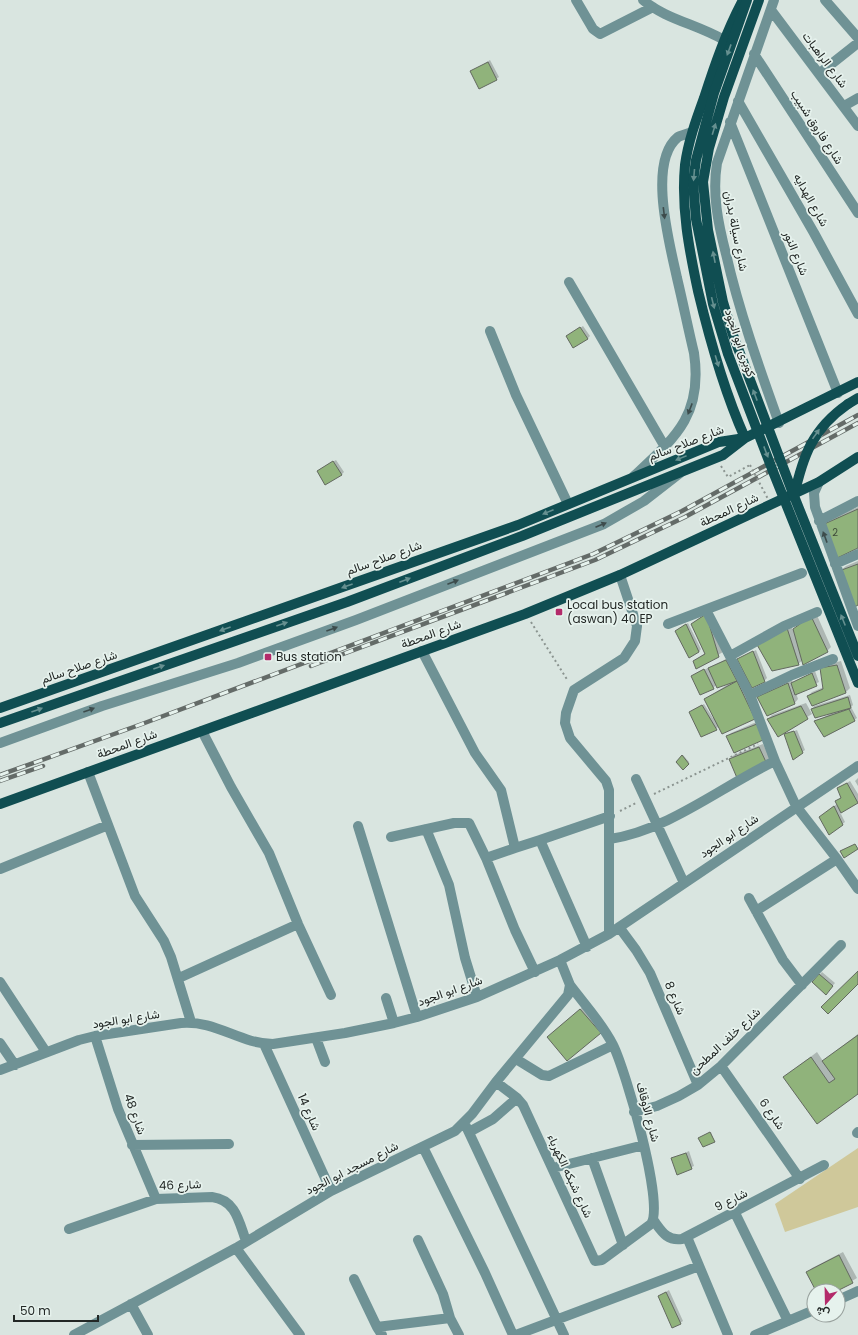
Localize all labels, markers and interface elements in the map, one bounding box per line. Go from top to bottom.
street label: شارع الراهبات [798,28,852,92]
one-way arrow [726,44,732,56]
street label: شارع فاروق شبيب [786,86,848,168]
one-way arrow [711,123,717,135]
one-way arrow [690,169,697,181]
street label: شارع الهدايه [789,170,833,230]
street label: شارع سيالة بدران [719,189,753,273]
one-way arrow [661,207,667,219]
street label: شارع النور [778,227,813,278]
one-way arrow [710,251,716,263]
one-way arrow [710,297,716,309]
street label: كوبرى ابو الجود [721,307,760,379]
one-way arrow [714,355,720,367]
one-way arrow [752,388,758,400]
one-way arrow [687,403,693,415]
street label: شارع صلاح سالم [646,420,726,466]
one-way arrow [812,429,820,439]
one-way arrow [763,446,769,458]
one-way arrow [676,455,687,461]
street label: شارع المحطة [697,489,761,531]
one-way arrow [542,510,554,516]
one-way arrow [595,522,606,528]
house number: 2 [832,525,838,540]
one-way arrow [822,531,828,543]
street label: شارع صلاح سالم [344,536,424,580]
one-way arrow [399,577,411,583]
one-way arrow [448,579,460,585]
one-way arrow [341,583,353,589]
place label: Local bus station (aswan) 40 EP [567,596,668,627]
marker: Local bus station (aswan) 40 EP [554,607,564,617]
one-way arrow [840,613,846,625]
street label: شارع المحطة [398,615,464,653]
one-way arrow [277,621,289,627]
one-way arrow [326,626,338,632]
one-way arrow [218,627,230,633]
street label: شارع صلاح سالم [38,646,120,688]
place label: Bus station [276,648,342,665]
marker: Bus station [263,652,273,662]
one-way arrow [154,663,166,669]
one-way arrow [31,706,43,712]
one-way arrow [84,707,96,713]
street label: شارع المحطة [94,725,160,763]
street label: شارع ابو الجود [696,810,762,862]
street label: شارع ابو الجود [415,971,485,1011]
street label: شارع 8 [660,978,690,1018]
street label: شارع خلف المطحن [685,1003,765,1079]
street label: شارع ابو الجود [91,1005,161,1033]
street label: شارع الاوقاف [631,1080,665,1144]
street label: شارع 48 [119,1091,151,1137]
street label: شارع 14 [293,1091,325,1133]
street label: شارع 6 [755,1095,789,1133]
street label: شارع شبكه الكهرباء [543,1131,597,1221]
street label: شارع مسجد ابو الجود [302,1137,402,1199]
street label: شارع 46 [158,1175,202,1195]
street label: شارع 9 [711,1184,751,1216]
north arrow [806,1283,846,1323]
scale bar [14,1297,98,1323]
text: 50 m [20,1302,51,1319]
text: ش [814,1303,832,1322]

